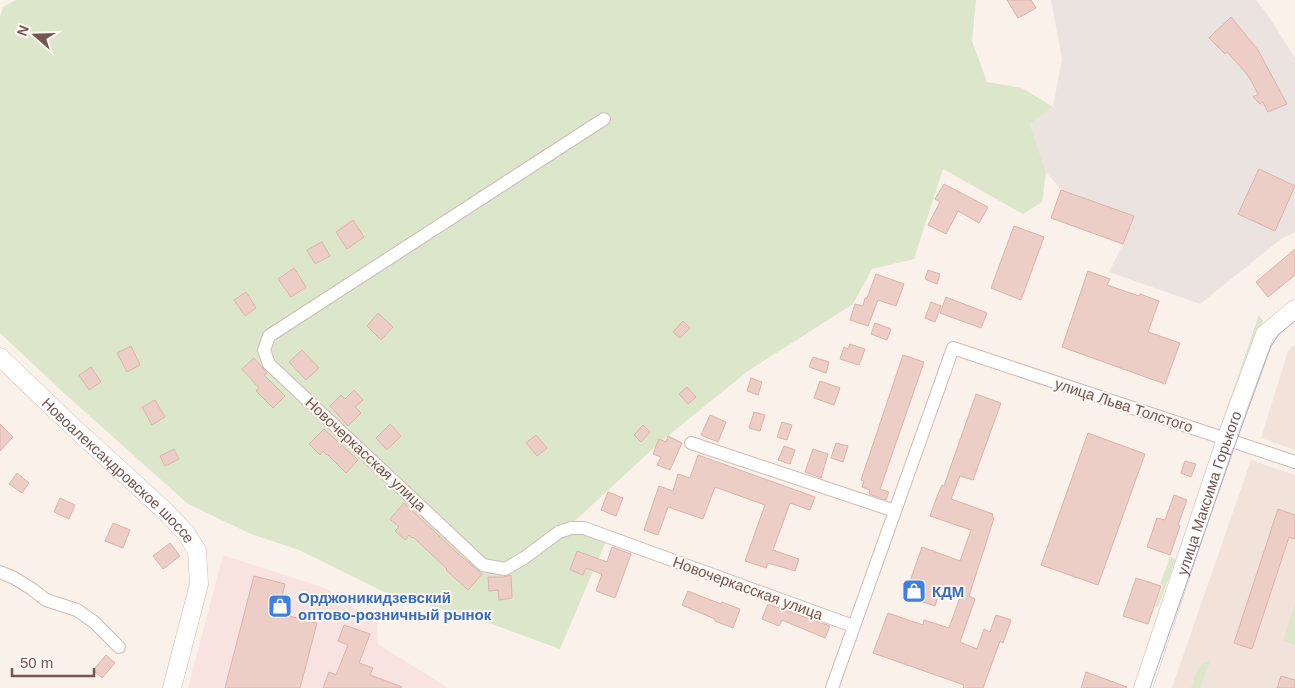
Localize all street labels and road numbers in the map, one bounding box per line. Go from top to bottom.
street label: улица Льва Толстого [1053,375,1195,435]
street label: Новоалександровское шоссе [39,394,198,546]
street label: Новочеркасская улица [302,394,430,515]
street label: улица Максима Горького [1173,408,1244,577]
street label: Новочеркасская улица [671,553,826,623]

